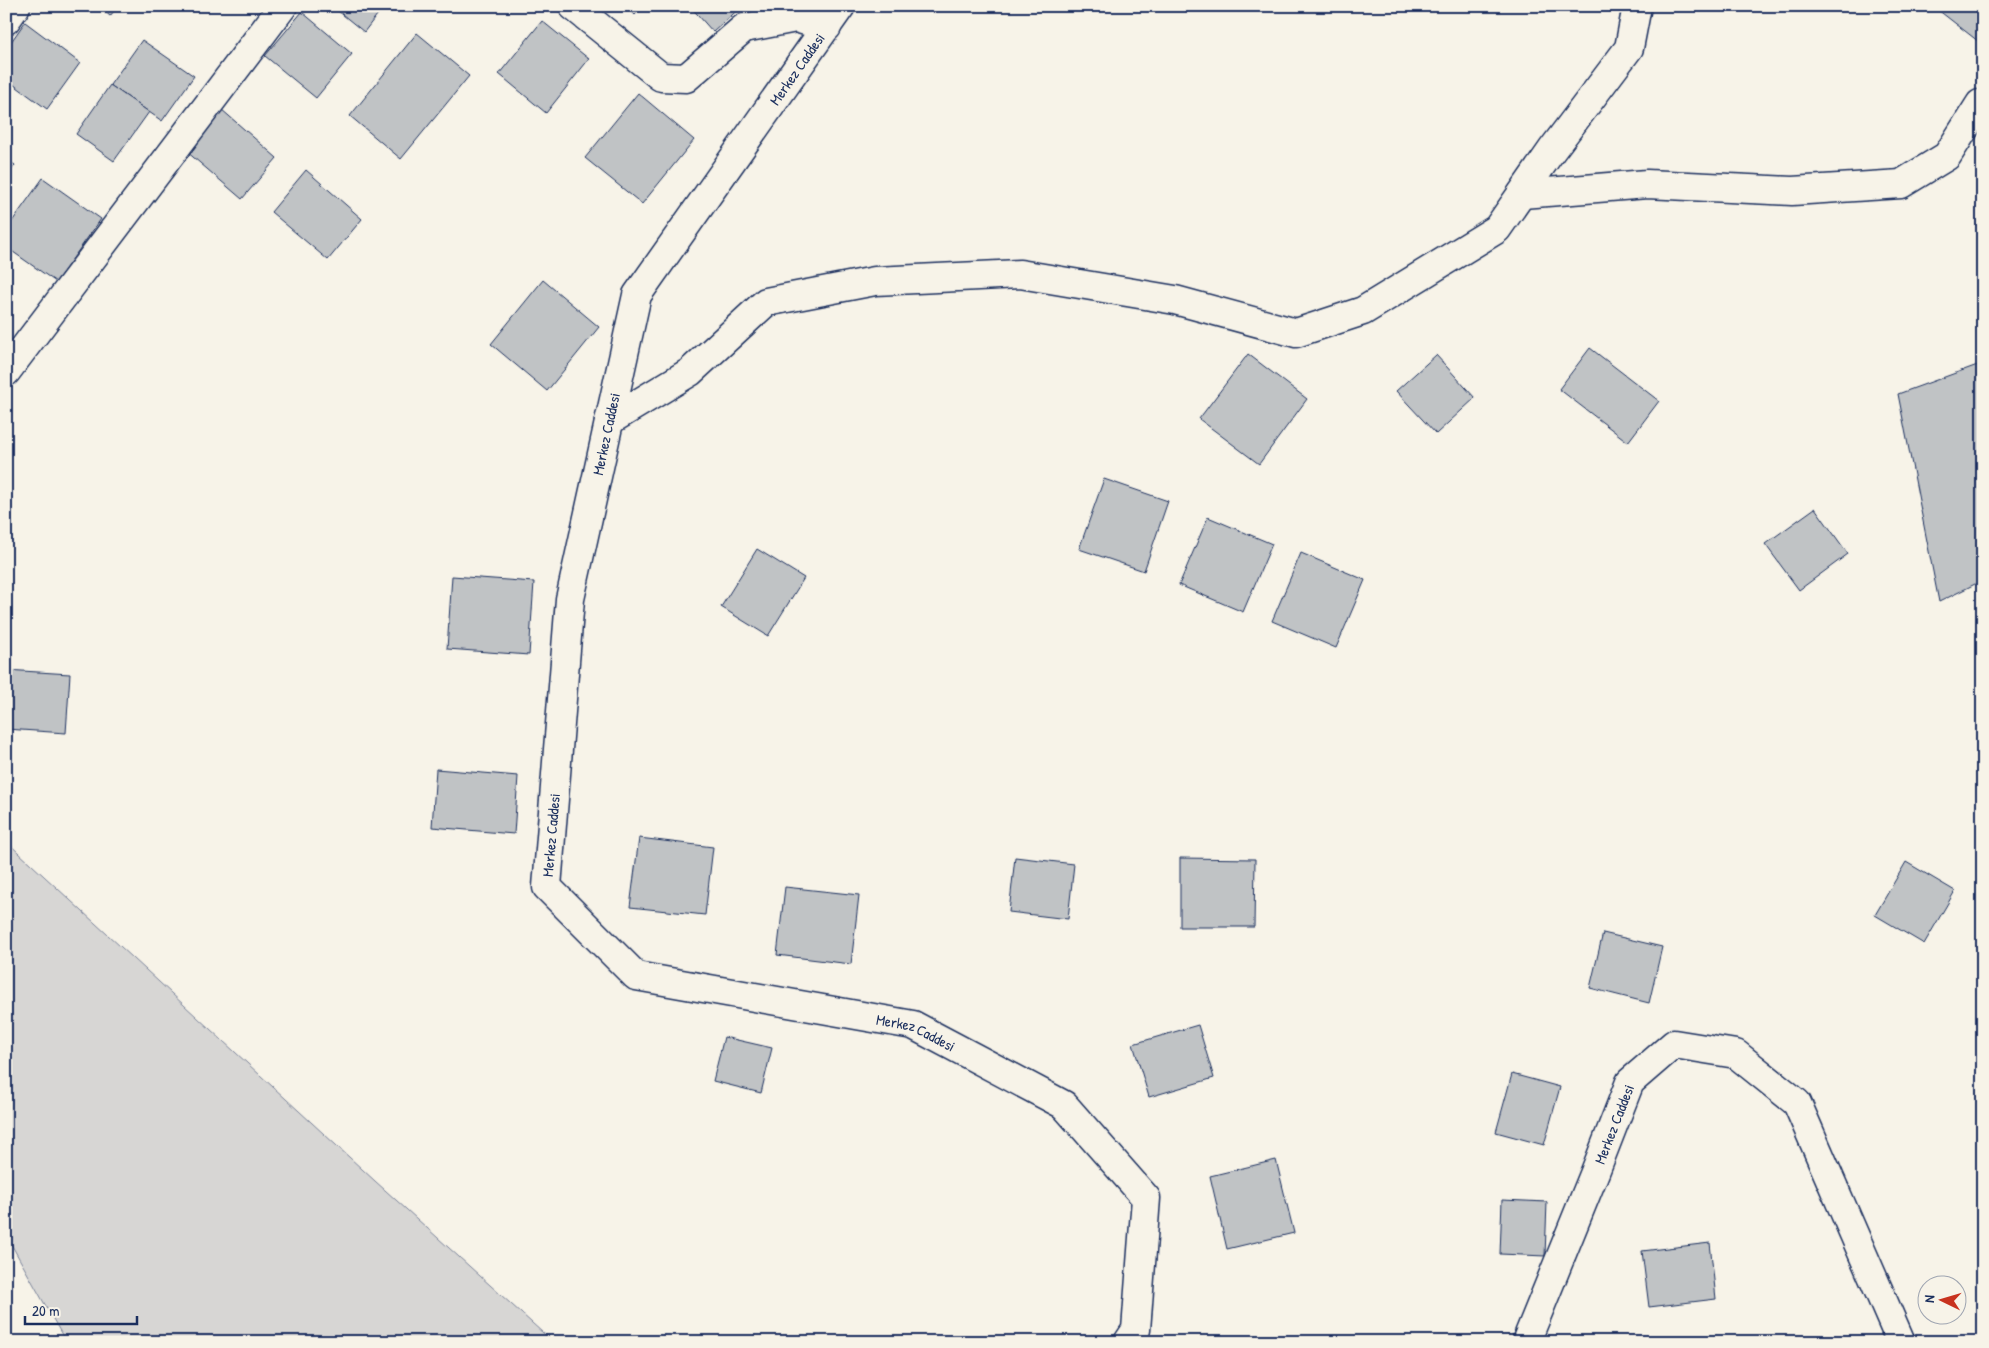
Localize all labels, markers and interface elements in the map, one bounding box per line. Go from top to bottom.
street label: Merkez Caddesi [764,29,830,109]
street label: Merkez Caddesi [587,391,625,477]
street label: Merkez Caddesi [537,792,565,878]
street label: Merkez Caddesi [875,1008,959,1056]
street label: Merkez Caddesi [1589,1081,1639,1167]
north arrow [1916,1276,1966,1326]
scale bar [25,1293,138,1325]
text: N [1919,1294,1938,1303]
text: 20 m [32,1300,59,1321]

